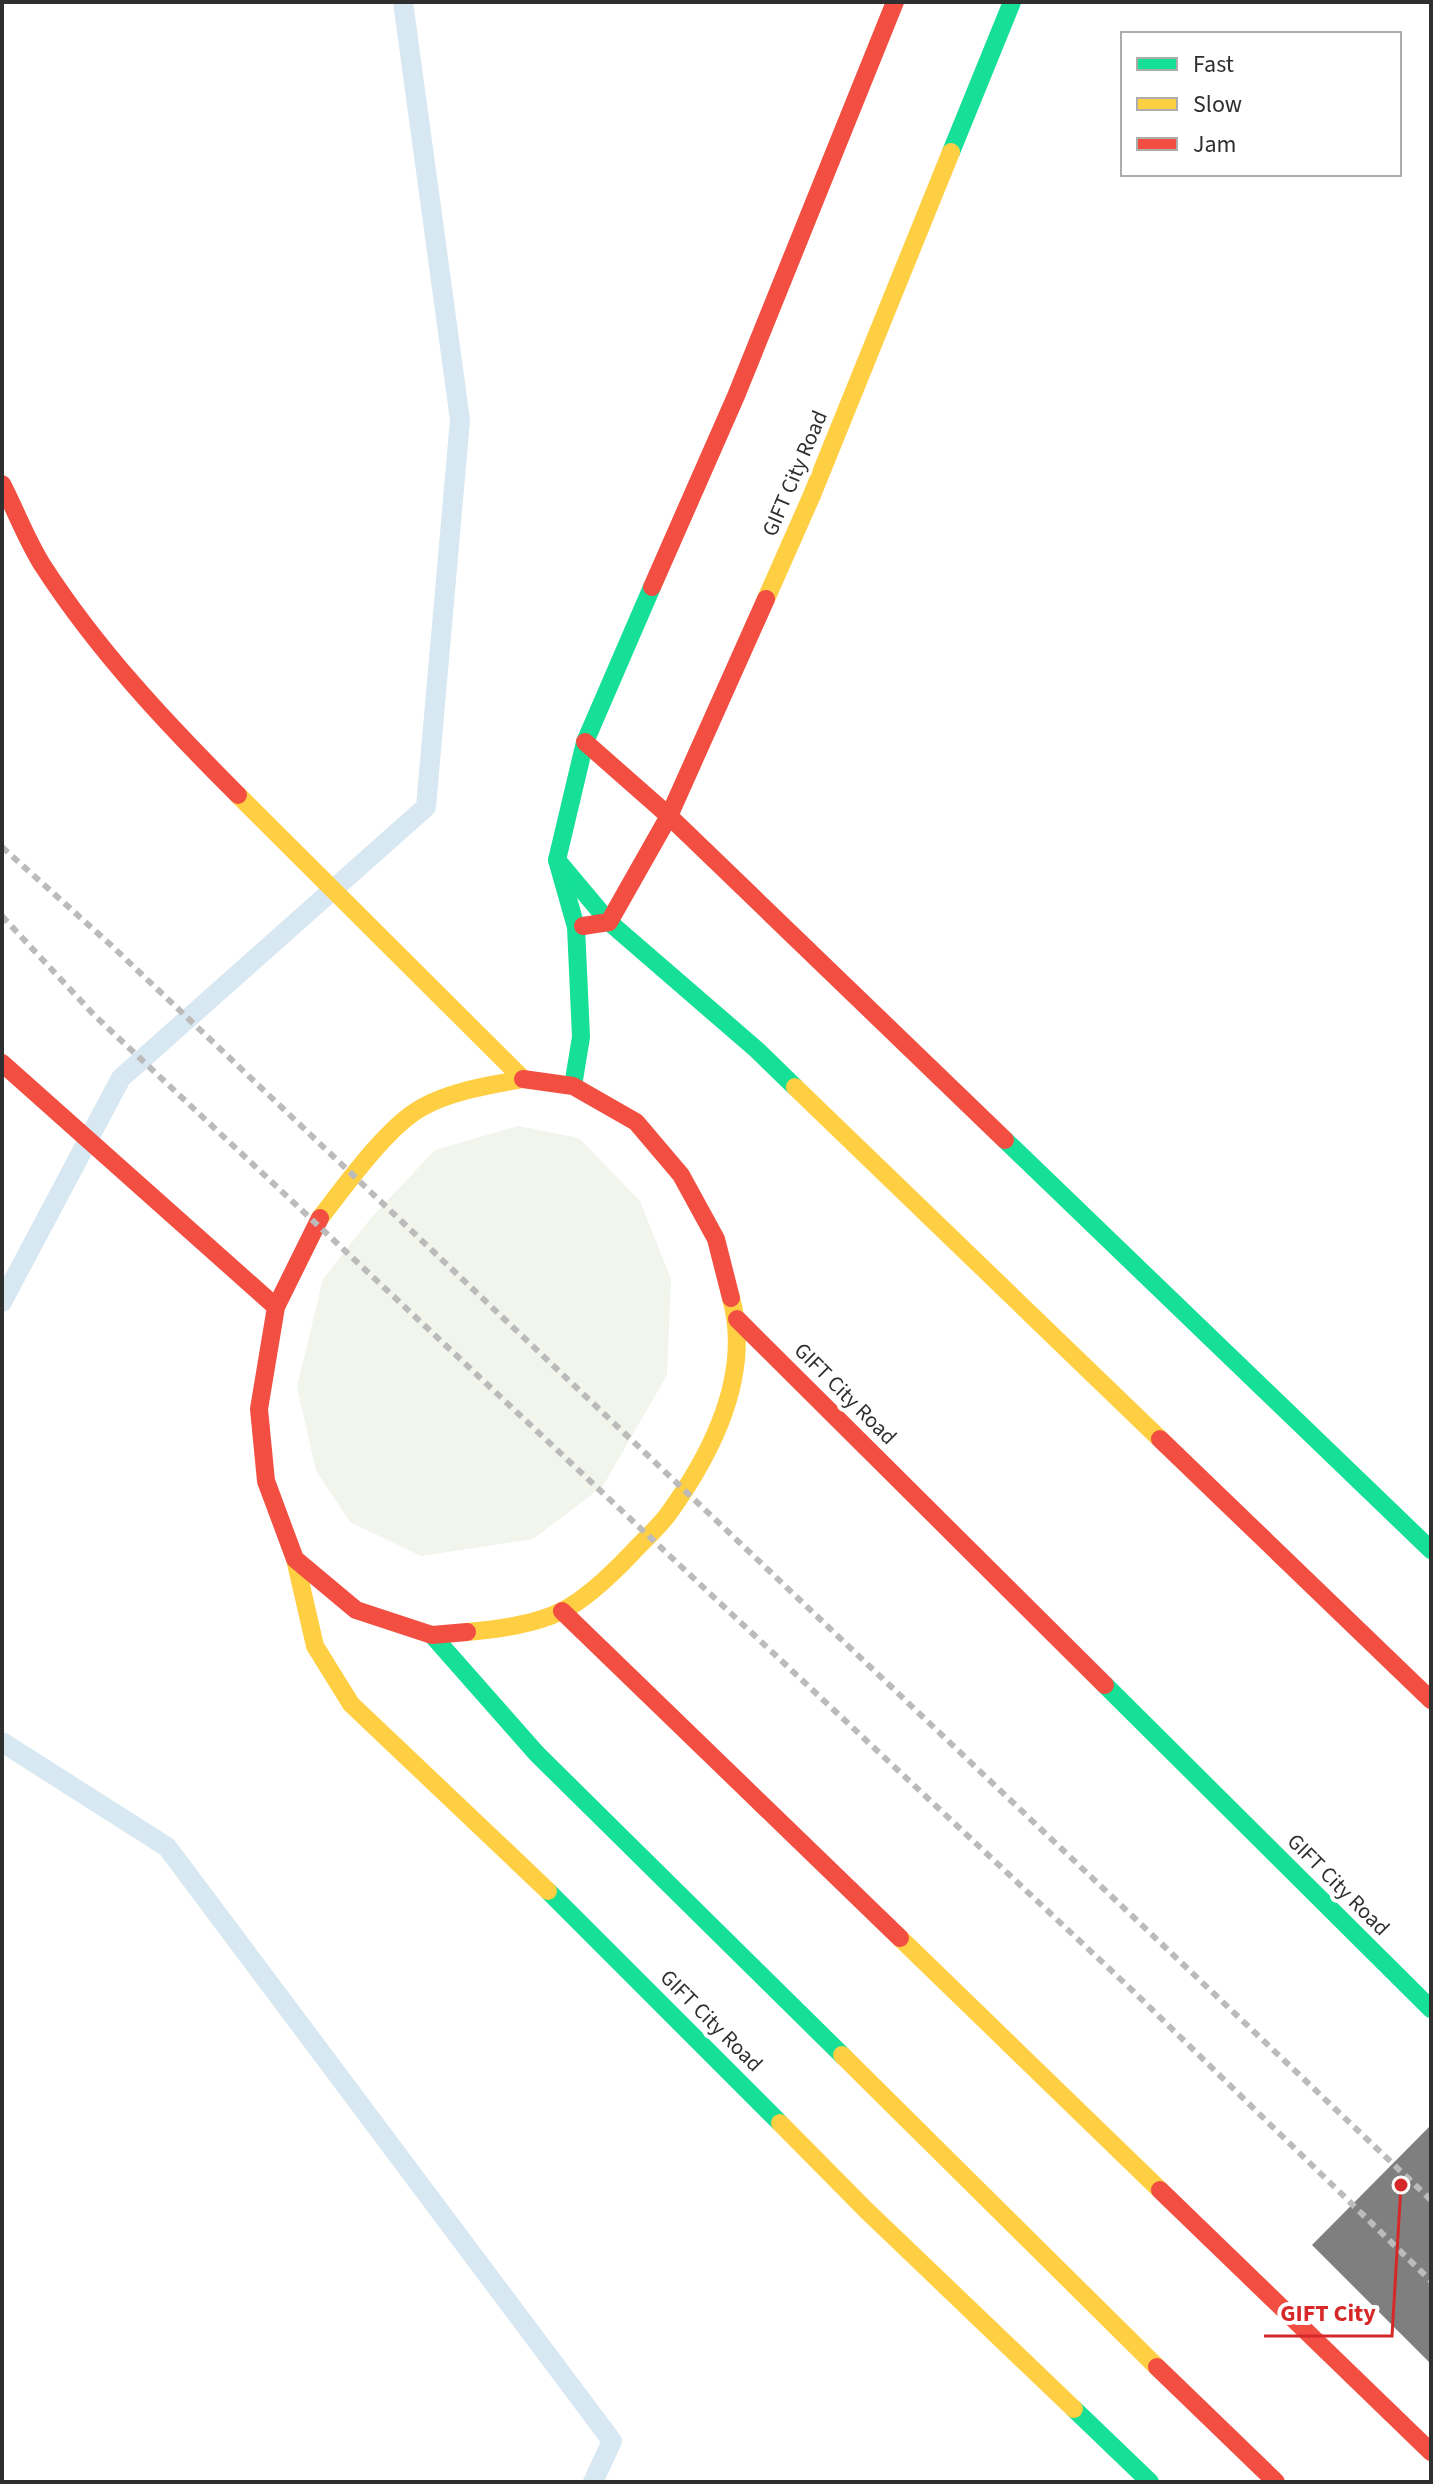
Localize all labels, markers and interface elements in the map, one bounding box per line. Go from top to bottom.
legend [1121,32,1401,176]
text: Fast [1193,47,1234,82]
text: Slow [1193,87,1242,122]
text: Jam [1193,127,1237,162]
street label: GIFT City Road [754,406,836,541]
street label: GIFT City Road [787,1335,904,1452]
street label: GIFT City Road [1280,1826,1397,1943]
street label: GIFT City Road [653,1962,770,2079]
callout: GIFT City [1264,2288,1392,2336]
text: GIFT City [1280,2296,1376,2331]

